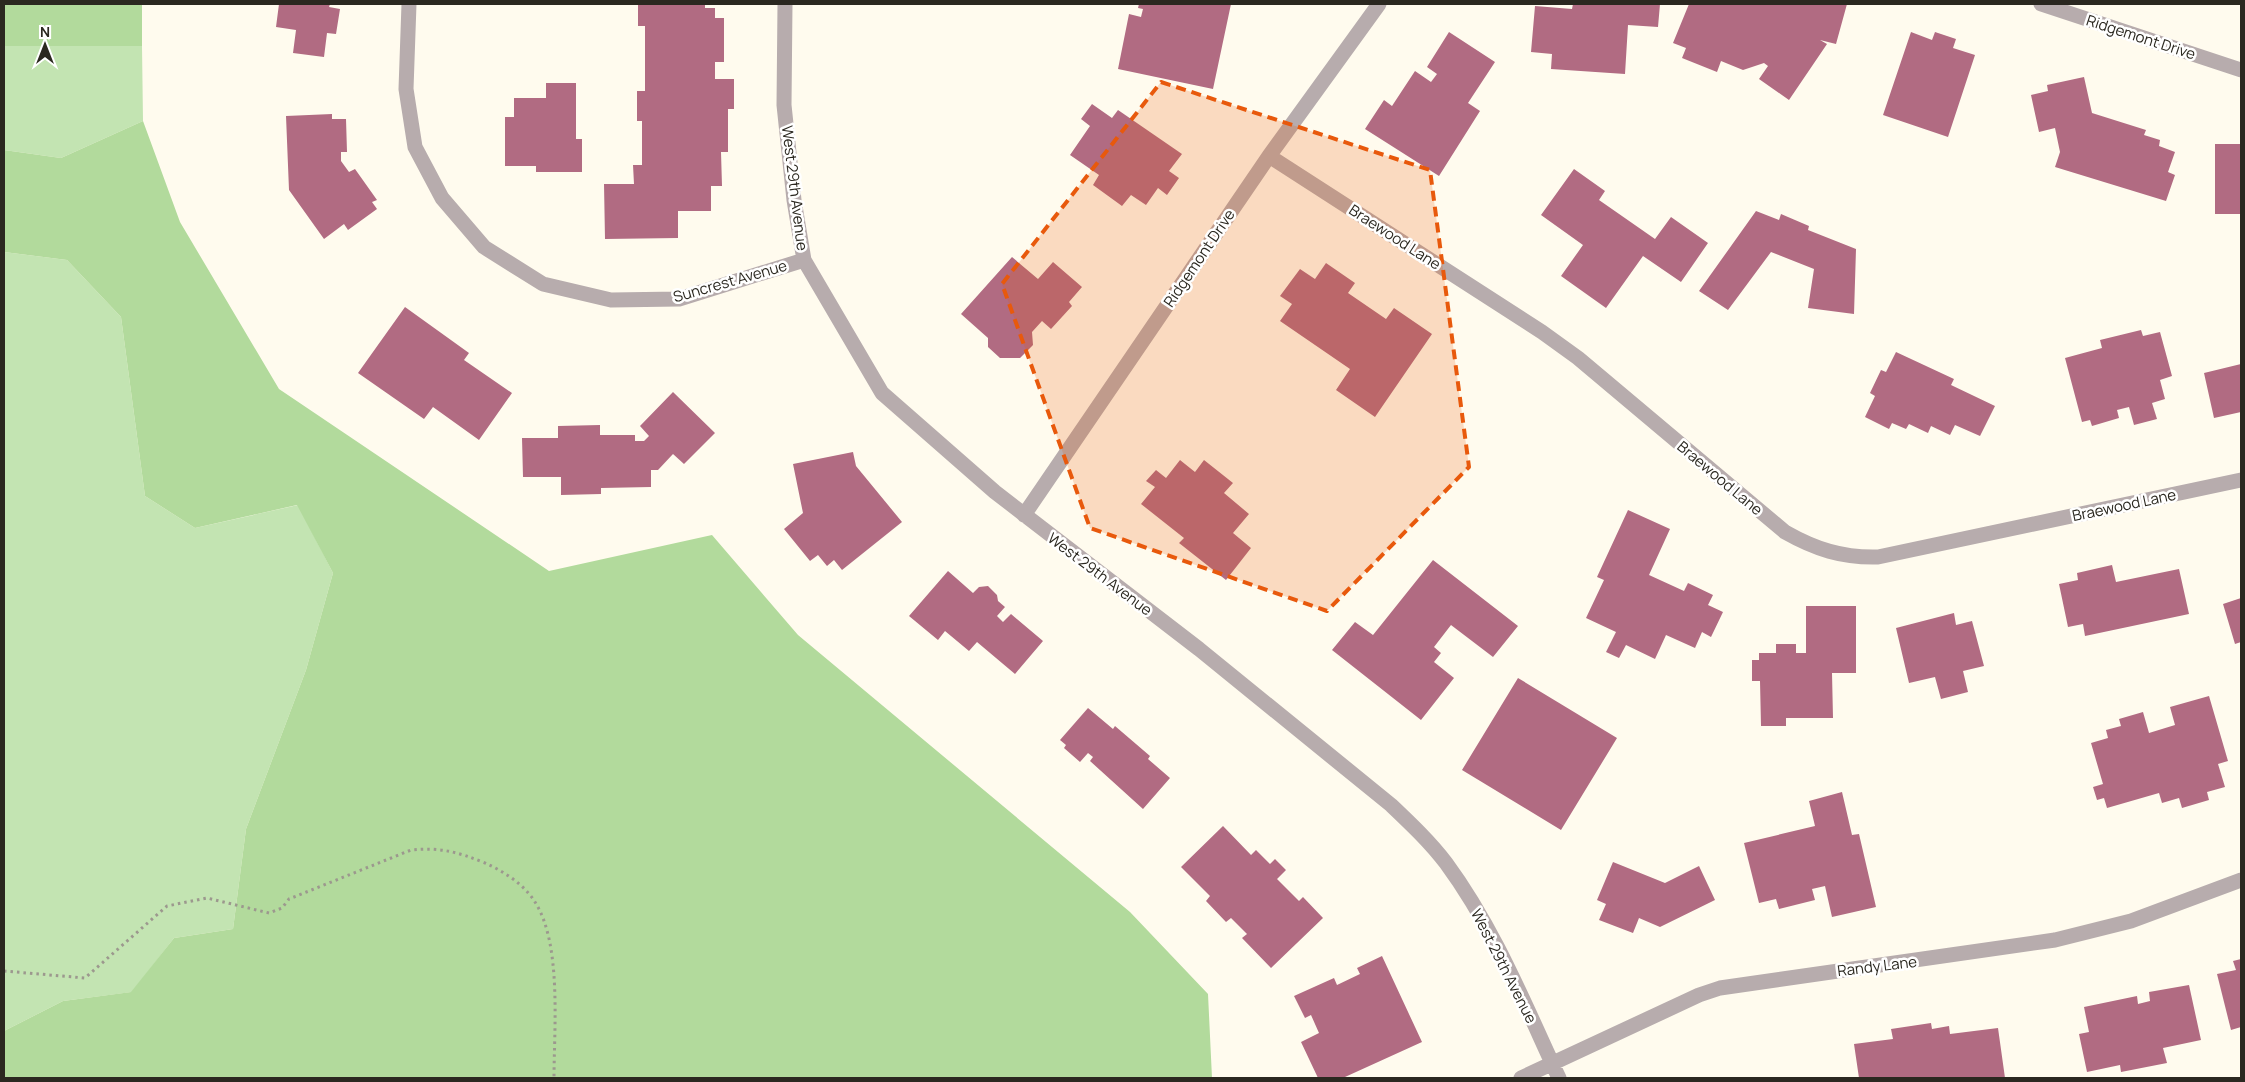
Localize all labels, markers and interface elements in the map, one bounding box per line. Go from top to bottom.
street label: Ridgemont Drive [2084,9,2199,65]
north arrow [20,20,70,70]
text: N [40,22,50,41]
street label: West 29th Avenue [777,124,813,252]
street label: Braewood Lane [1345,199,1445,275]
street label: Ridgemont Drive [1158,205,1240,311]
street label: Suncrest Avenue [671,255,790,307]
street label: Braewood Lane [1673,436,1767,520]
street label: Braewood Lane [2070,484,2178,526]
street label: West 29th Avenue [1043,528,1157,620]
street label: West 29th Avenue [1466,905,1542,1027]
street label: Randy Lane [1836,951,1918,981]

